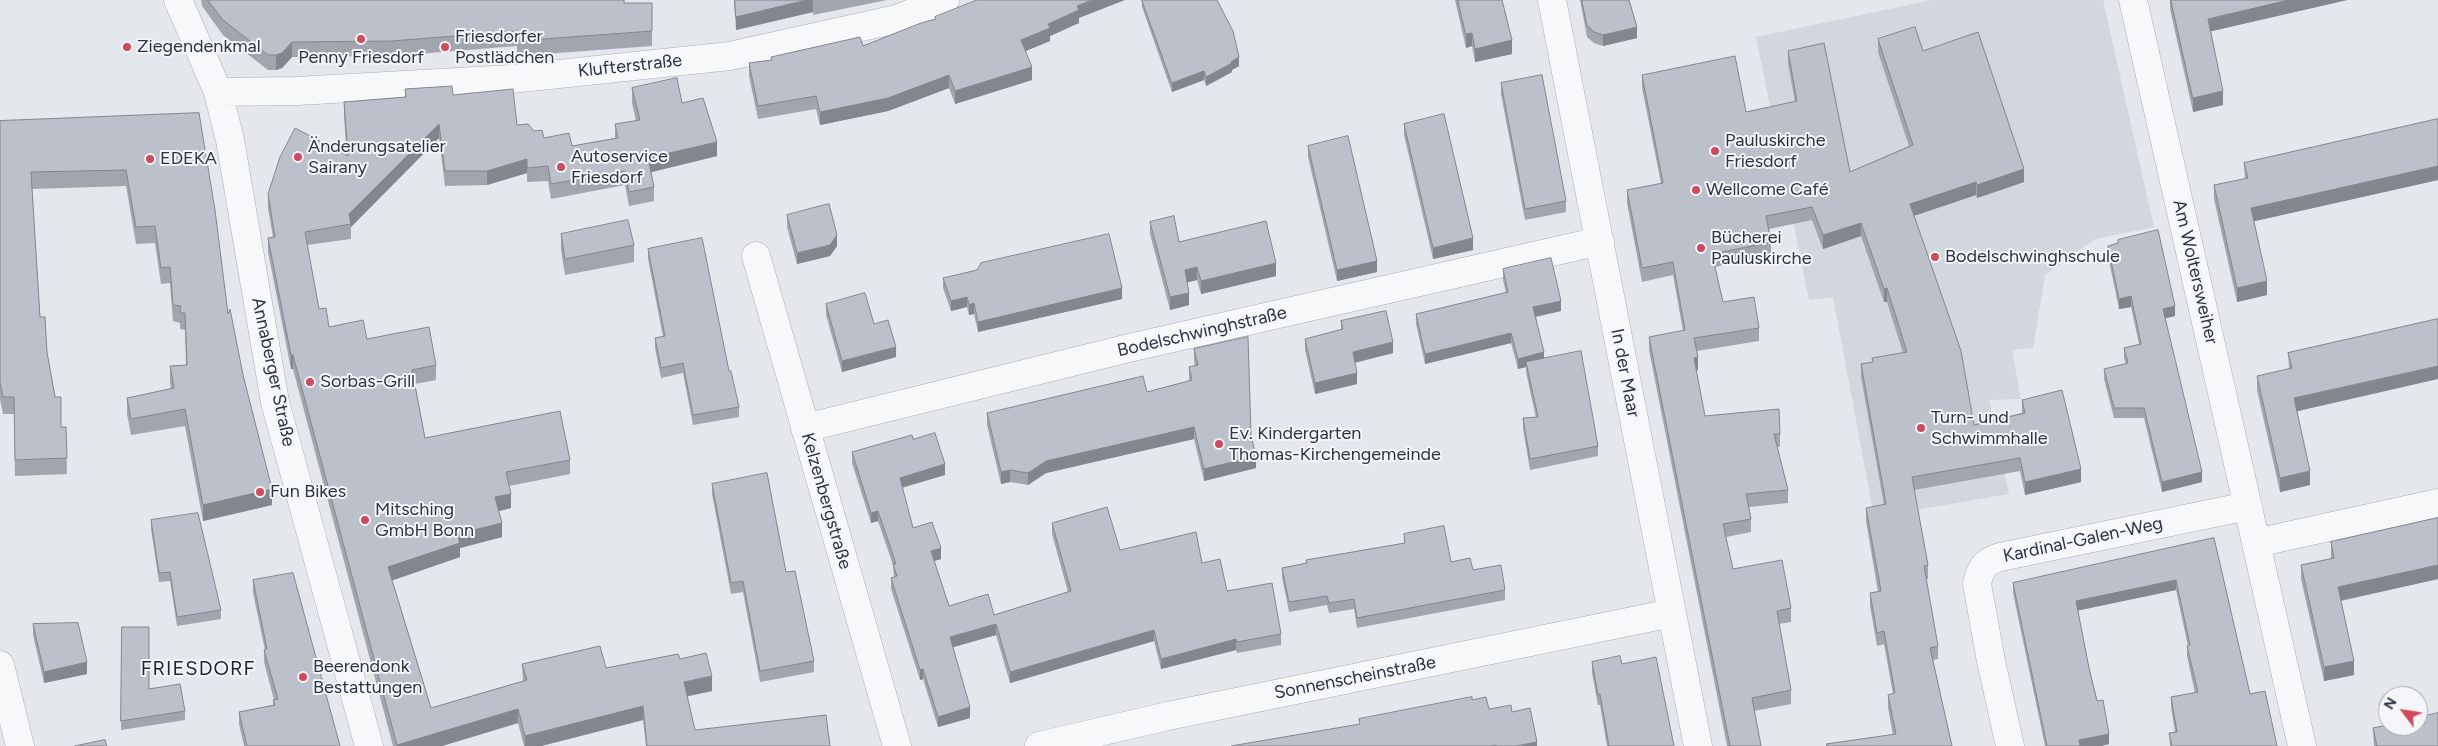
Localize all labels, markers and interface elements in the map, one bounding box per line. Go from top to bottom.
place label: Friesdorfer Postlädchen [455,26,554,68]
marker: Penny Friesdorf [355,33,367,45]
place label: Ziegendenkmal [137,36,261,58]
marker: Ziegendenkmal [121,41,133,53]
marker: Friesdorfer Postlädchen [439,41,451,53]
place label: Penny Friesdorf [298,47,424,69]
street label: Klufterstraße [577,50,683,82]
place label: Pauluskirche Friesdorf [1725,130,1825,172]
place label: Änderungsatelier Sairany [308,136,446,178]
marker: Pauluskirche Friesdorf [1709,145,1721,157]
place label: Autoservice Friesdorf [571,146,668,188]
place label: EDEKA [160,148,217,170]
marker: Änderungsatelier Sairany [292,151,304,163]
marker: EDEKA [144,153,156,165]
marker: Autoservice Friesdorf [555,161,567,173]
place label: Wellcome Café [1706,179,1829,201]
marker: Wellcome Café [1690,184,1702,196]
street label: Am Woltersweiher [2168,198,2222,346]
place label: Bücherei Pauluskirche [1711,227,1811,270]
marker: Bücherei Pauluskirche [1695,242,1707,254]
place label: Bodelschwinghschule [1945,246,2120,268]
marker: Bodelschwinghschule [1929,251,1941,263]
street label: Annaberger Straße [247,295,299,449]
street label: Bodelschwinghstraße [1115,302,1289,362]
street label: In der Maar [1606,327,1644,419]
place label: Sorbas-Grill [320,371,415,393]
marker: Sorbas-Grill [304,376,316,388]
place label: Turn- und Schwimmhalle [1931,407,2048,449]
marker: Turn- und Schwimmhalle [1915,422,1927,434]
place label: Ev. Kindergarten Thomas-Kirchengemeinde [1229,423,1441,466]
street label: Kelzenbergstraße [796,430,856,572]
marker: Ev. Kindergarten Thomas-Kirchengemeinde [1213,438,1225,450]
place label: Fun Bikes [270,481,346,503]
marker: Fun Bikes [254,486,266,498]
place label: Mitsching GmbH Bonn [375,499,474,542]
street label: Kardinal-Galen-Weg [2001,513,2165,567]
marker: Mitsching GmbH Bonn [359,514,371,526]
street label: Sonnenscheinstraße [1272,652,1438,704]
place label: Beerendonk Bestattungen [313,656,422,699]
district label: FRIESDORF [140,657,256,681]
marker: Beerendonk Bestattungen [297,671,309,683]
north arrow [2378,686,2428,736]
text: N [2380,695,2401,713]

